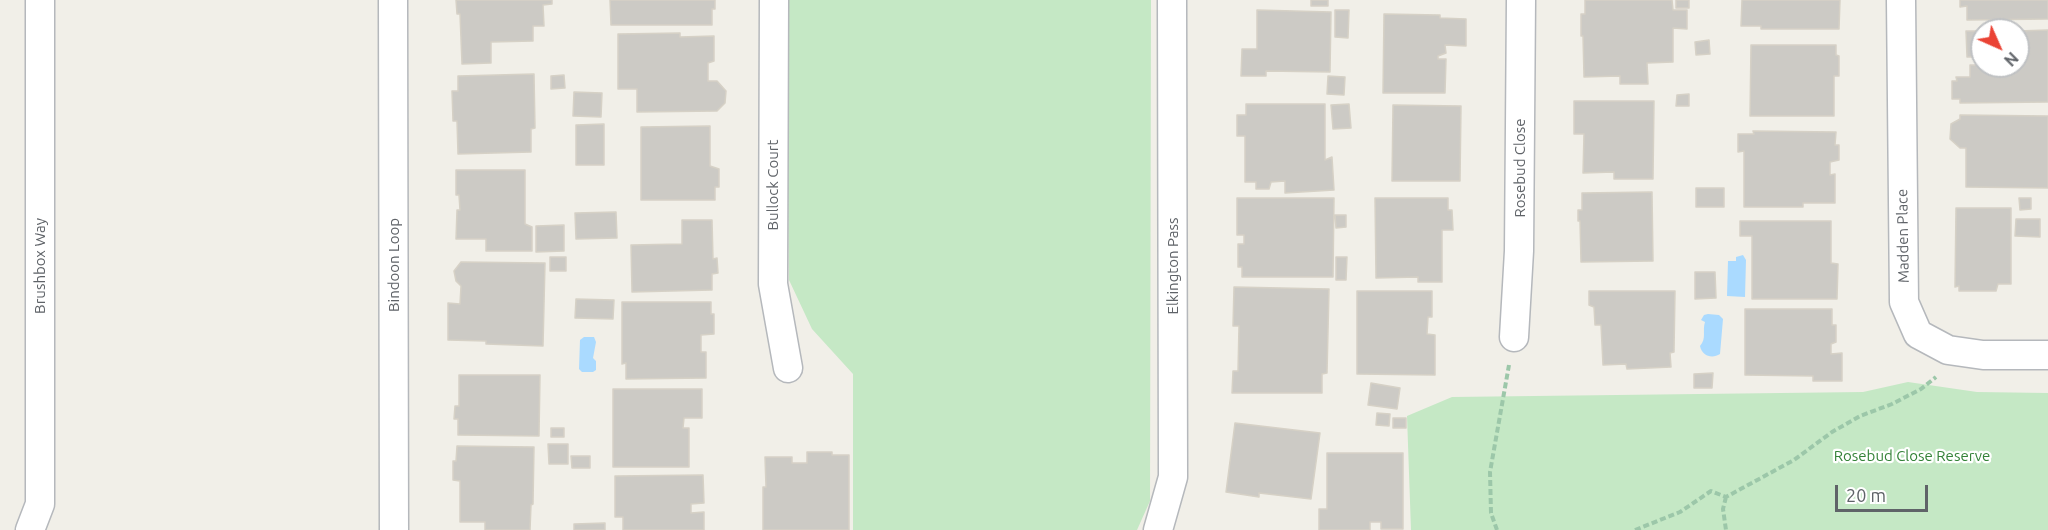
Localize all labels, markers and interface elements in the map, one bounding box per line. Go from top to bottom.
north arrow [1970,18,2030,78]
text: N [2001,49,2022,70]
street label: Rosebud Close [1511,118,1529,218]
street label: Bullock Court [764,140,782,230]
street label: Madden Place [1893,189,1913,283]
street label: Brushbox Way [31,218,49,314]
street label: Bindoon Loop [385,218,403,312]
street label: Elkington Pass [1164,218,1182,314]
park label: Rosebud Close Reserve [1834,447,1990,465]
scale bar [1838,473,1931,511]
text: 20 m [1846,485,1886,505]

